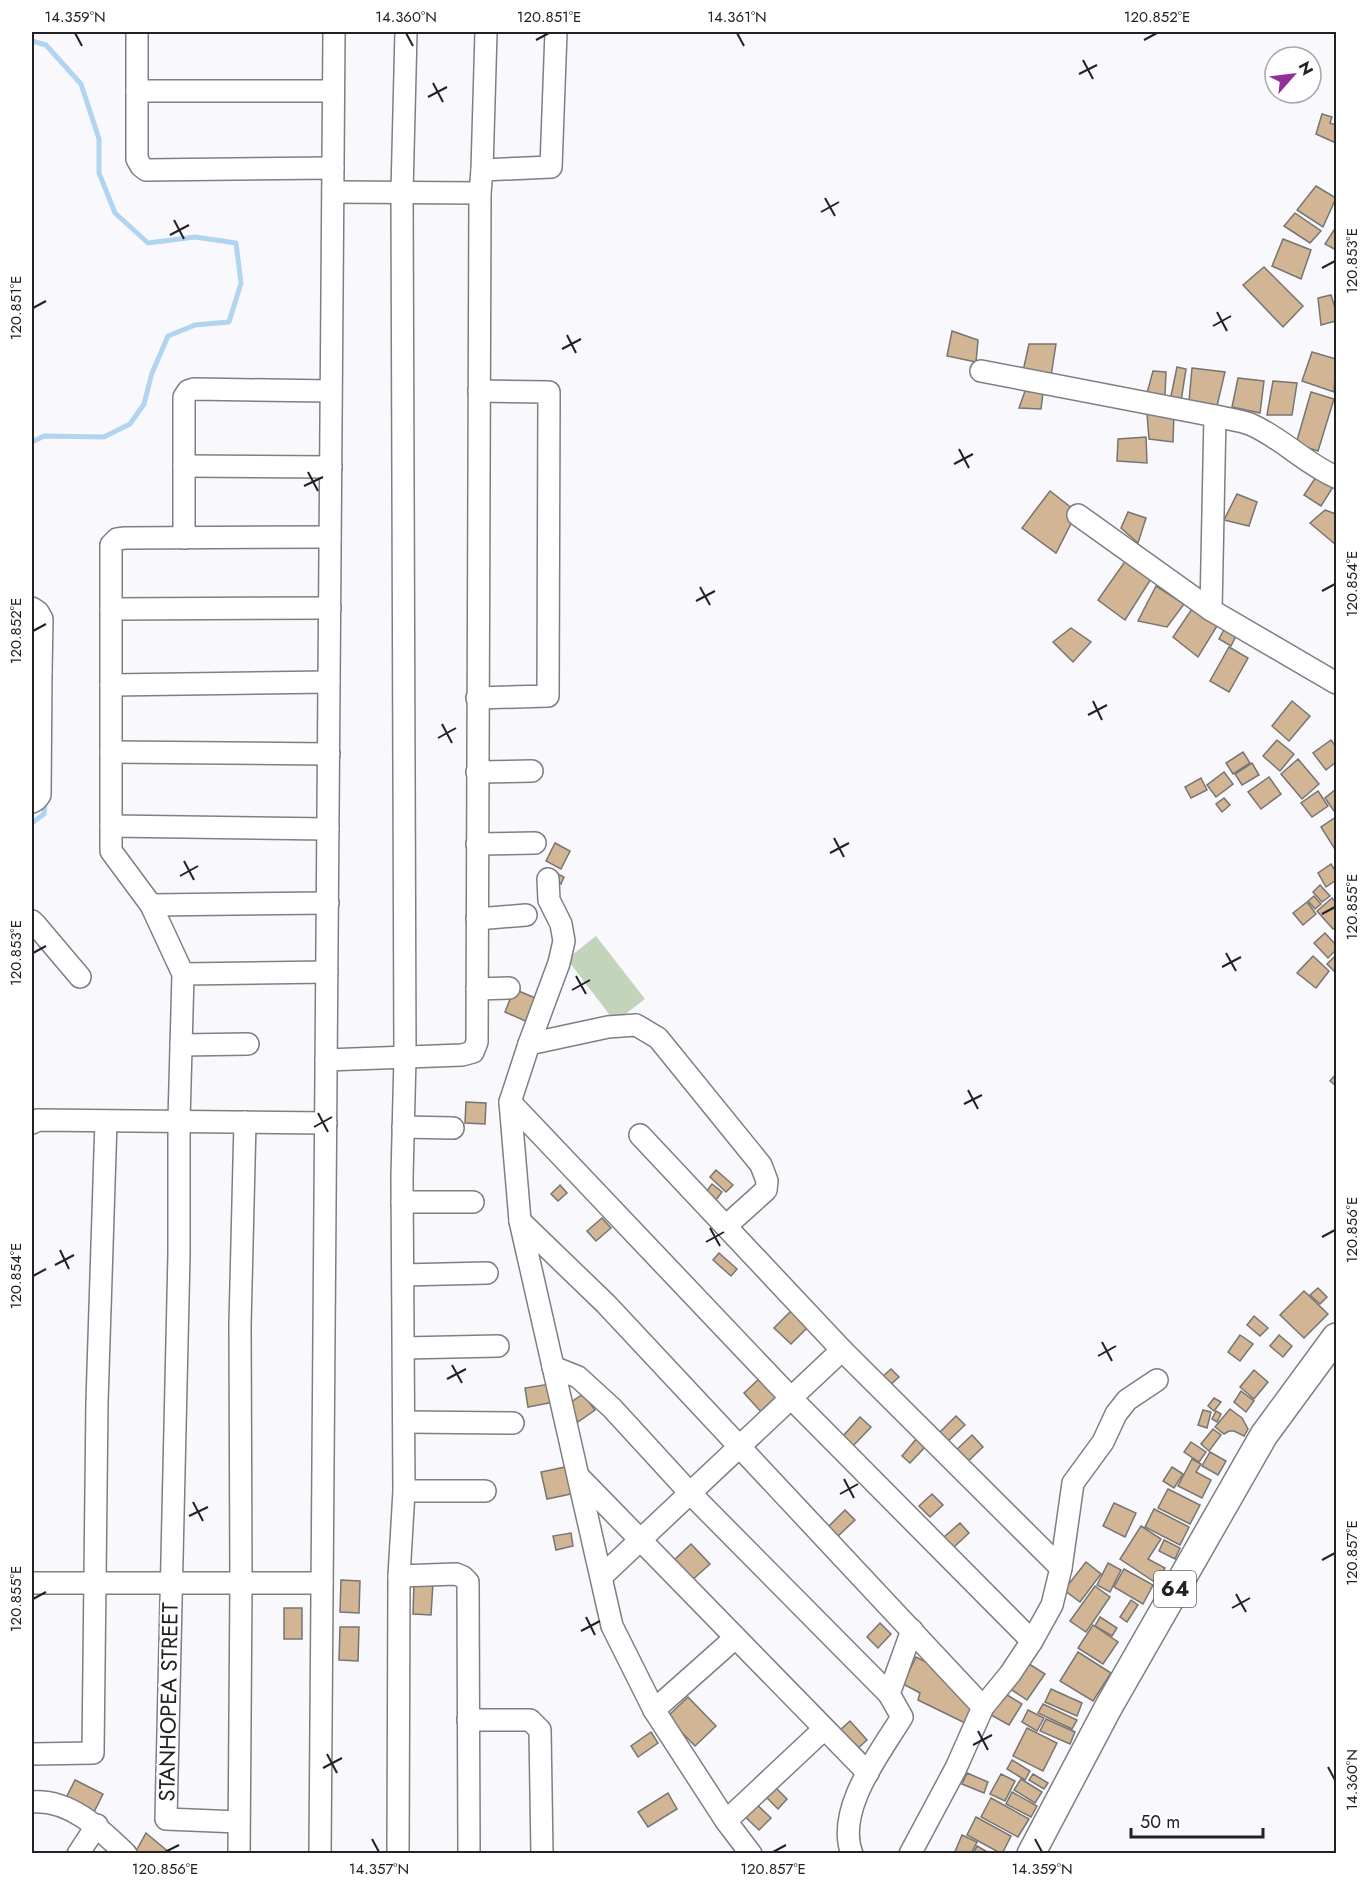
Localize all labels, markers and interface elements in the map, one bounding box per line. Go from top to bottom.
text: 14.359°N [44,6,106,28]
text: 14.360°N [375,6,437,28]
text: 120.851°E [517,6,581,28]
text: 14.361°N [707,6,767,28]
text: 120.852°E [1124,6,1190,28]
north arrow [1263,45,1323,105]
text: N [1293,57,1319,79]
text: 120.853°E [1341,228,1363,294]
text: 120.851°E [5,276,27,340]
text: 120.854°E [1341,551,1363,617]
text: 120.852°E [5,598,27,664]
text: 120.855°E [1341,874,1363,940]
text: 120.853°E [5,920,27,986]
text: 120.856°E [1341,1197,1363,1263]
text: 120.854°E [5,1243,27,1309]
text: 120.857°E [1341,1520,1363,1586]
text: 120.855°E [5,1566,27,1632]
road number: 64 [1154,1571,1196,1607]
street label: STANHOPEA STREET [150,1601,186,1802]
text: 14.360°N [1341,1749,1363,1811]
scale bar [1131,1801,1263,1839]
text: 50 m [1140,1809,1180,1835]
text: 120.856°E [132,1858,198,1880]
text: 14.357°N [349,1858,409,1880]
text: 120.857°E [740,1858,806,1880]
text: 14.359°N [1011,1858,1073,1880]

